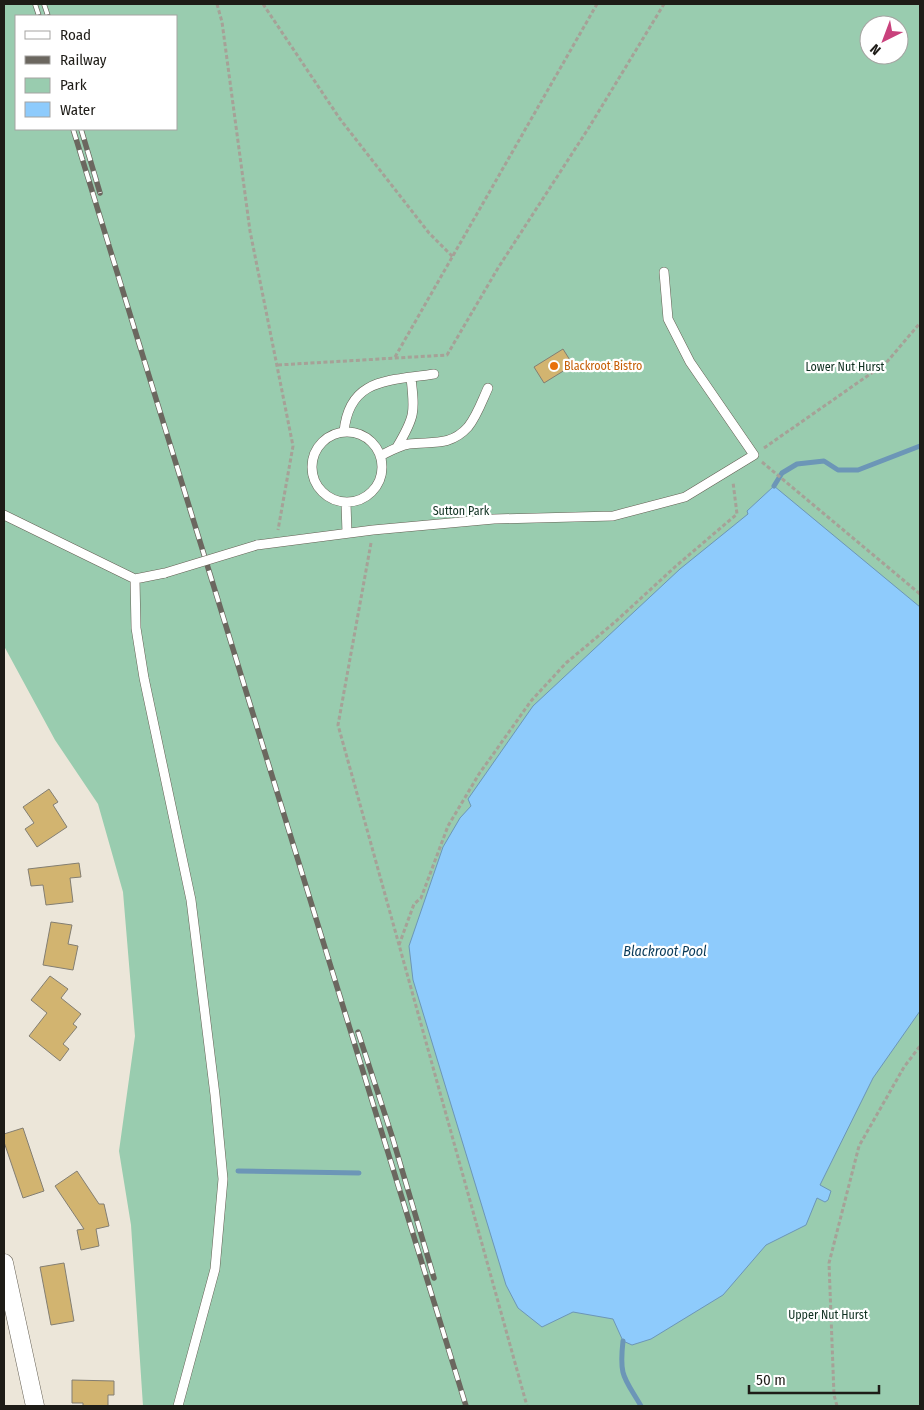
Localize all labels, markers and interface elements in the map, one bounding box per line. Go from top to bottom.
legend [15,15,178,130]
north arrow [859,15,909,65]
text: Road [60,26,91,44]
text: N [867,40,884,58]
text: Railway [60,51,107,69]
text: Park [60,76,87,94]
text: Water [60,101,96,119]
place label: Blackroot Bistro [564,359,642,373]
marker: Blackroot Bistro [548,360,560,372]
park label: Lower Nut Hurst [805,360,885,374]
park label: Sutton Park [433,504,490,518]
water label: Blackroot Pool [623,943,707,960]
park label: Upper Nut Hurst [788,1308,868,1322]
scale bar [749,1362,879,1394]
text: 50 m [756,1371,786,1389]

